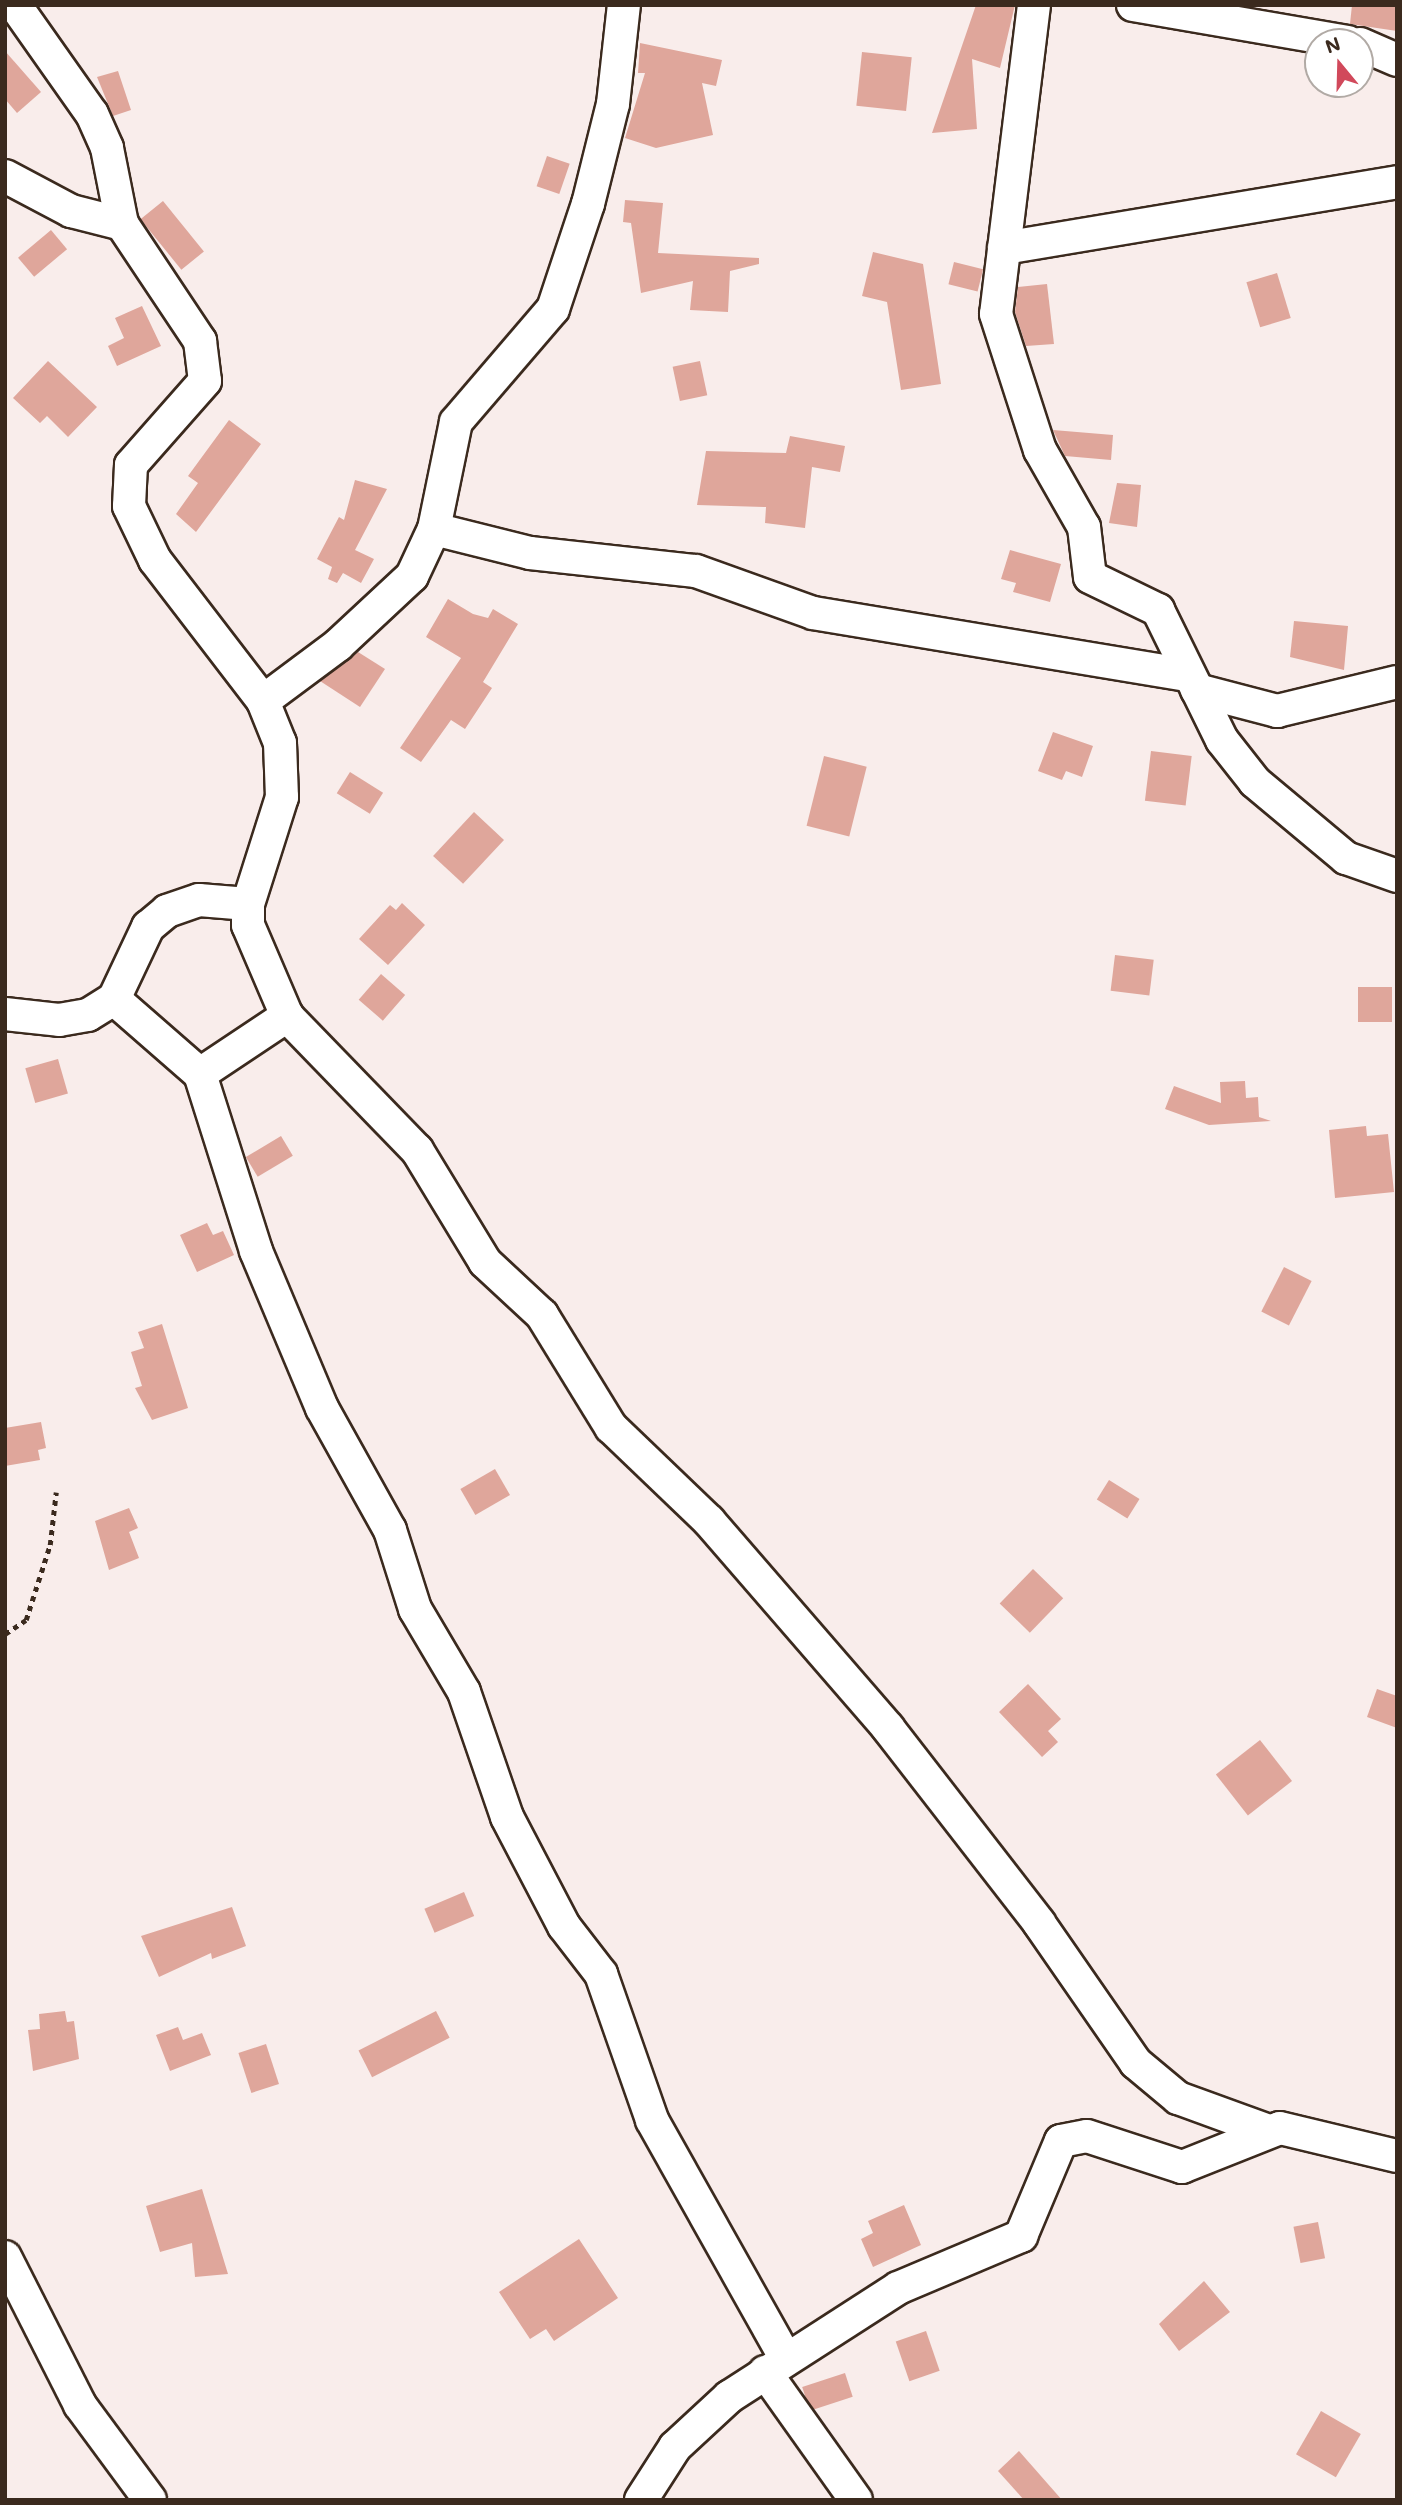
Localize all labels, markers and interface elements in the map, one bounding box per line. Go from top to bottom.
north arrow [1304,28,1374,98]
text: N [1322,30,1344,59]

